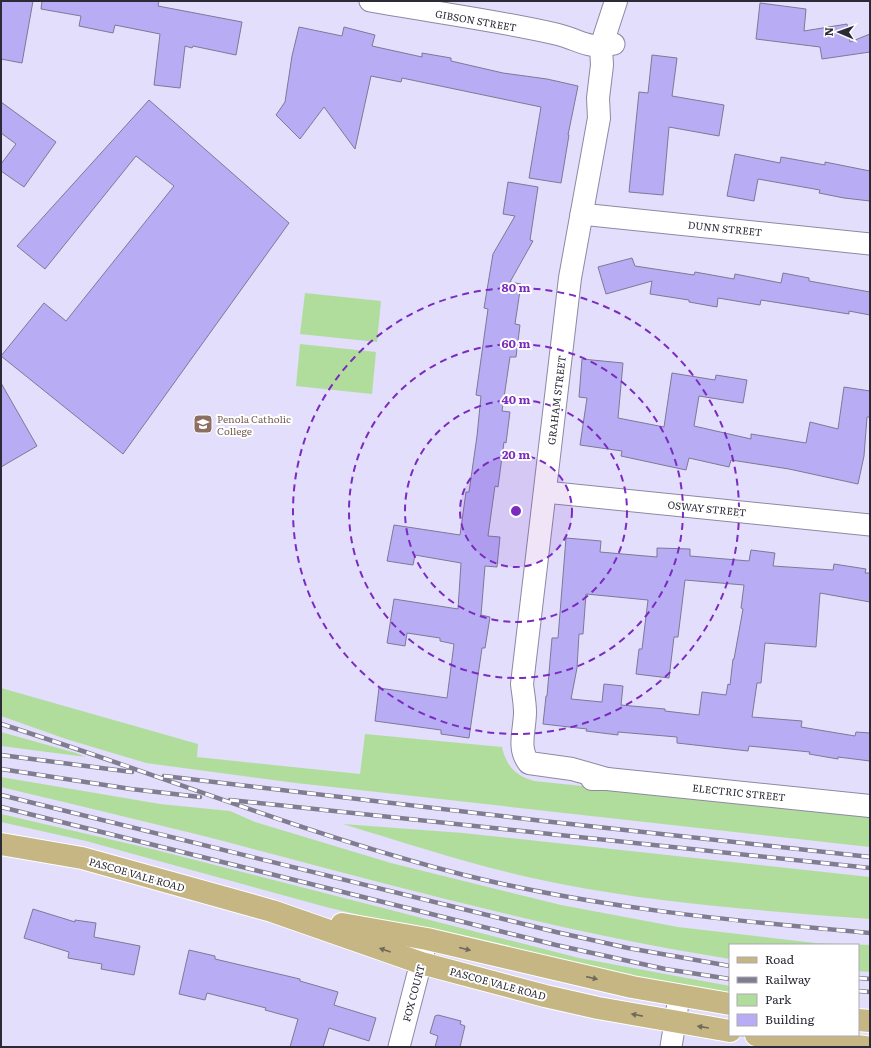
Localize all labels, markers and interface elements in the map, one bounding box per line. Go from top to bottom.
street label: GIBSON STREET [434,5,518,35]
north arrow [819,12,859,52]
text: N [820,27,836,37]
street label: DUNN STREET [687,217,763,239]
text: 80 m [502,278,530,296]
text: 60 m [502,334,530,352]
street label: GRAHAM STREET [543,354,569,446]
text: 40 m [502,390,531,408]
place label: Penola Catholic College [217,411,291,438]
school or university icon: Penola Catholic College [192,413,214,435]
text: 20 m [502,445,530,463]
street label: OSWAY STREET [667,496,747,520]
centre of rings [509,504,523,518]
street label: ELECTRIC STREET [692,780,786,804]
street label: PASCOE VALE ROAD [87,853,187,895]
legend [729,944,859,1036]
one-way arrow [459,946,471,952]
one-way arrow [378,947,390,953]
text: Road [765,950,795,968]
street label: FOX COURT [398,963,428,1023]
street label: PASCOE VALE ROAD [448,963,548,1003]
text: Railway [765,970,811,988]
one-way arrow [586,976,598,982]
text: Park [765,990,792,1008]
text: Building [765,1010,815,1028]
one-way arrow [631,1012,643,1018]
one-way arrow [697,1023,709,1029]

